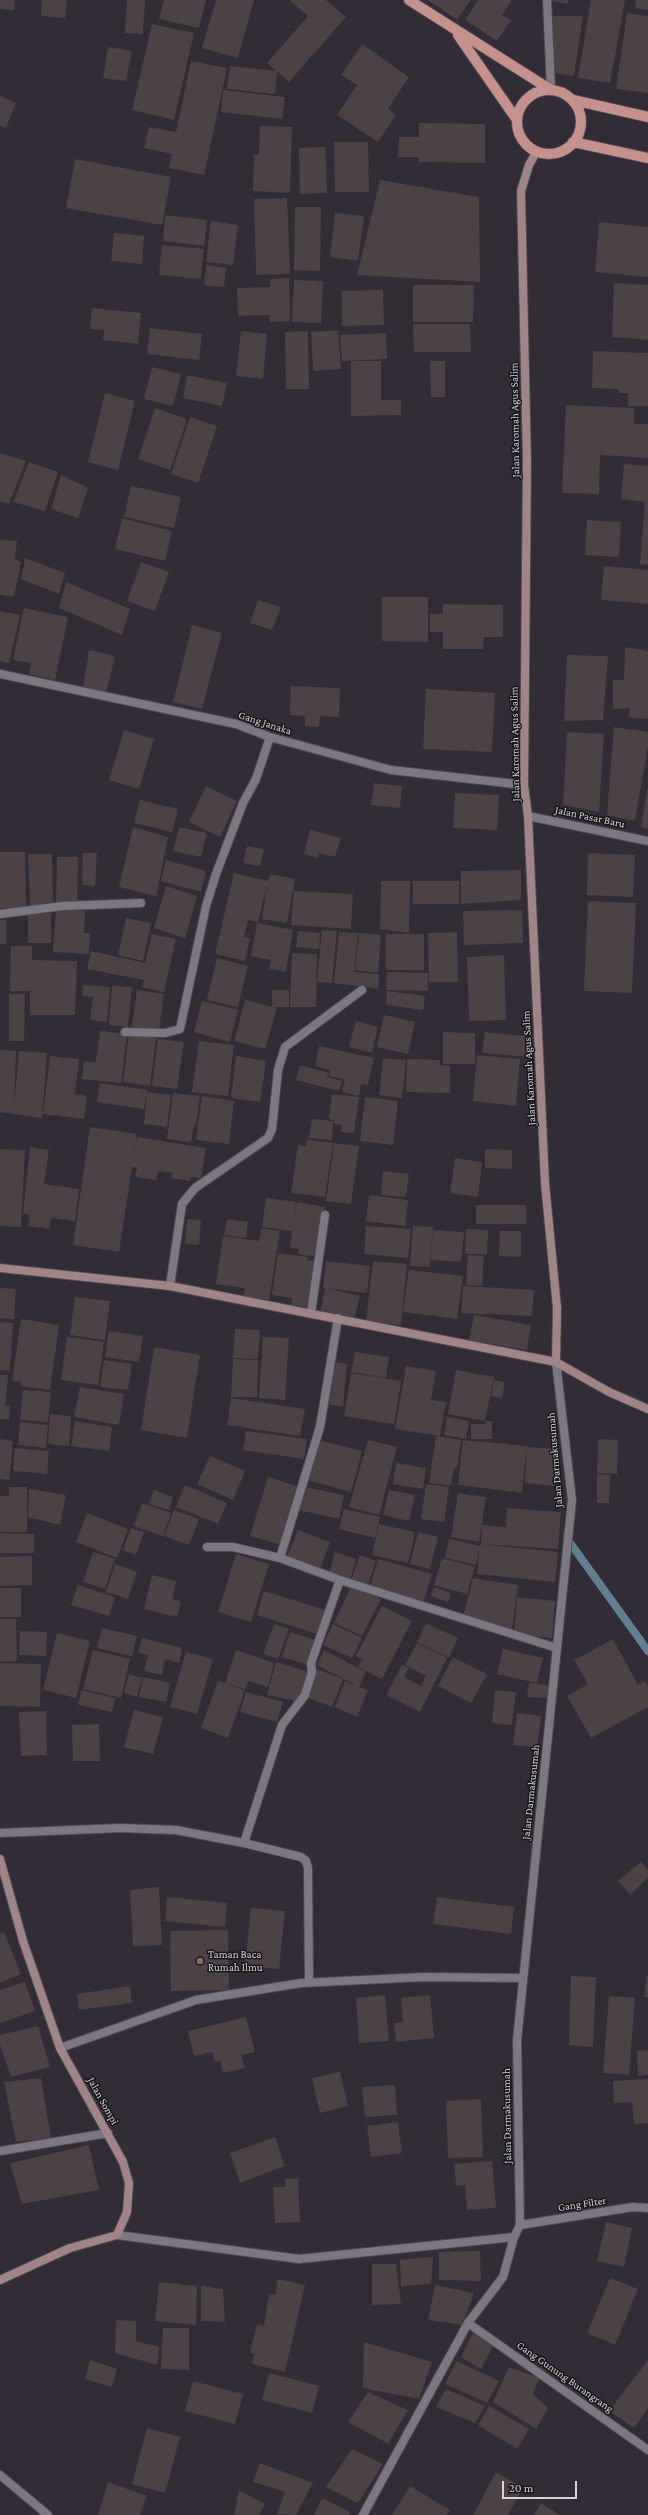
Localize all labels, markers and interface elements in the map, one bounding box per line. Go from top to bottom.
street label: Jalan Karomah Agus Salim [507,362,523,478]
street label: Jalan Karomah Agus Salim [507,686,523,802]
street label: Gang Janaka [237,708,293,738]
street label: Jalan Pasar Baru [554,803,626,831]
street label: Jalan Karomah Agus Salim [519,1010,539,1126]
street label: Jalan Darmakusumah [544,1412,566,1508]
street label: Jalan Darmakusumah [519,1744,543,1840]
place label: Taman Baca Rumah Ilmu [208,1948,263,1974]
marker: Taman Baca Rumah Ilmu [195,1956,205,1966]
street label: Jalan Darmakusumah [500,2068,514,2164]
street label: Jalan Sompi [85,2075,121,2127]
street label: Gang Filter [557,2194,607,2214]
street label: Gang Gunung Burangrang [514,2339,616,2415]
scale bar [504,2473,579,2499]
text: 20 m [509,2481,533,2495]

